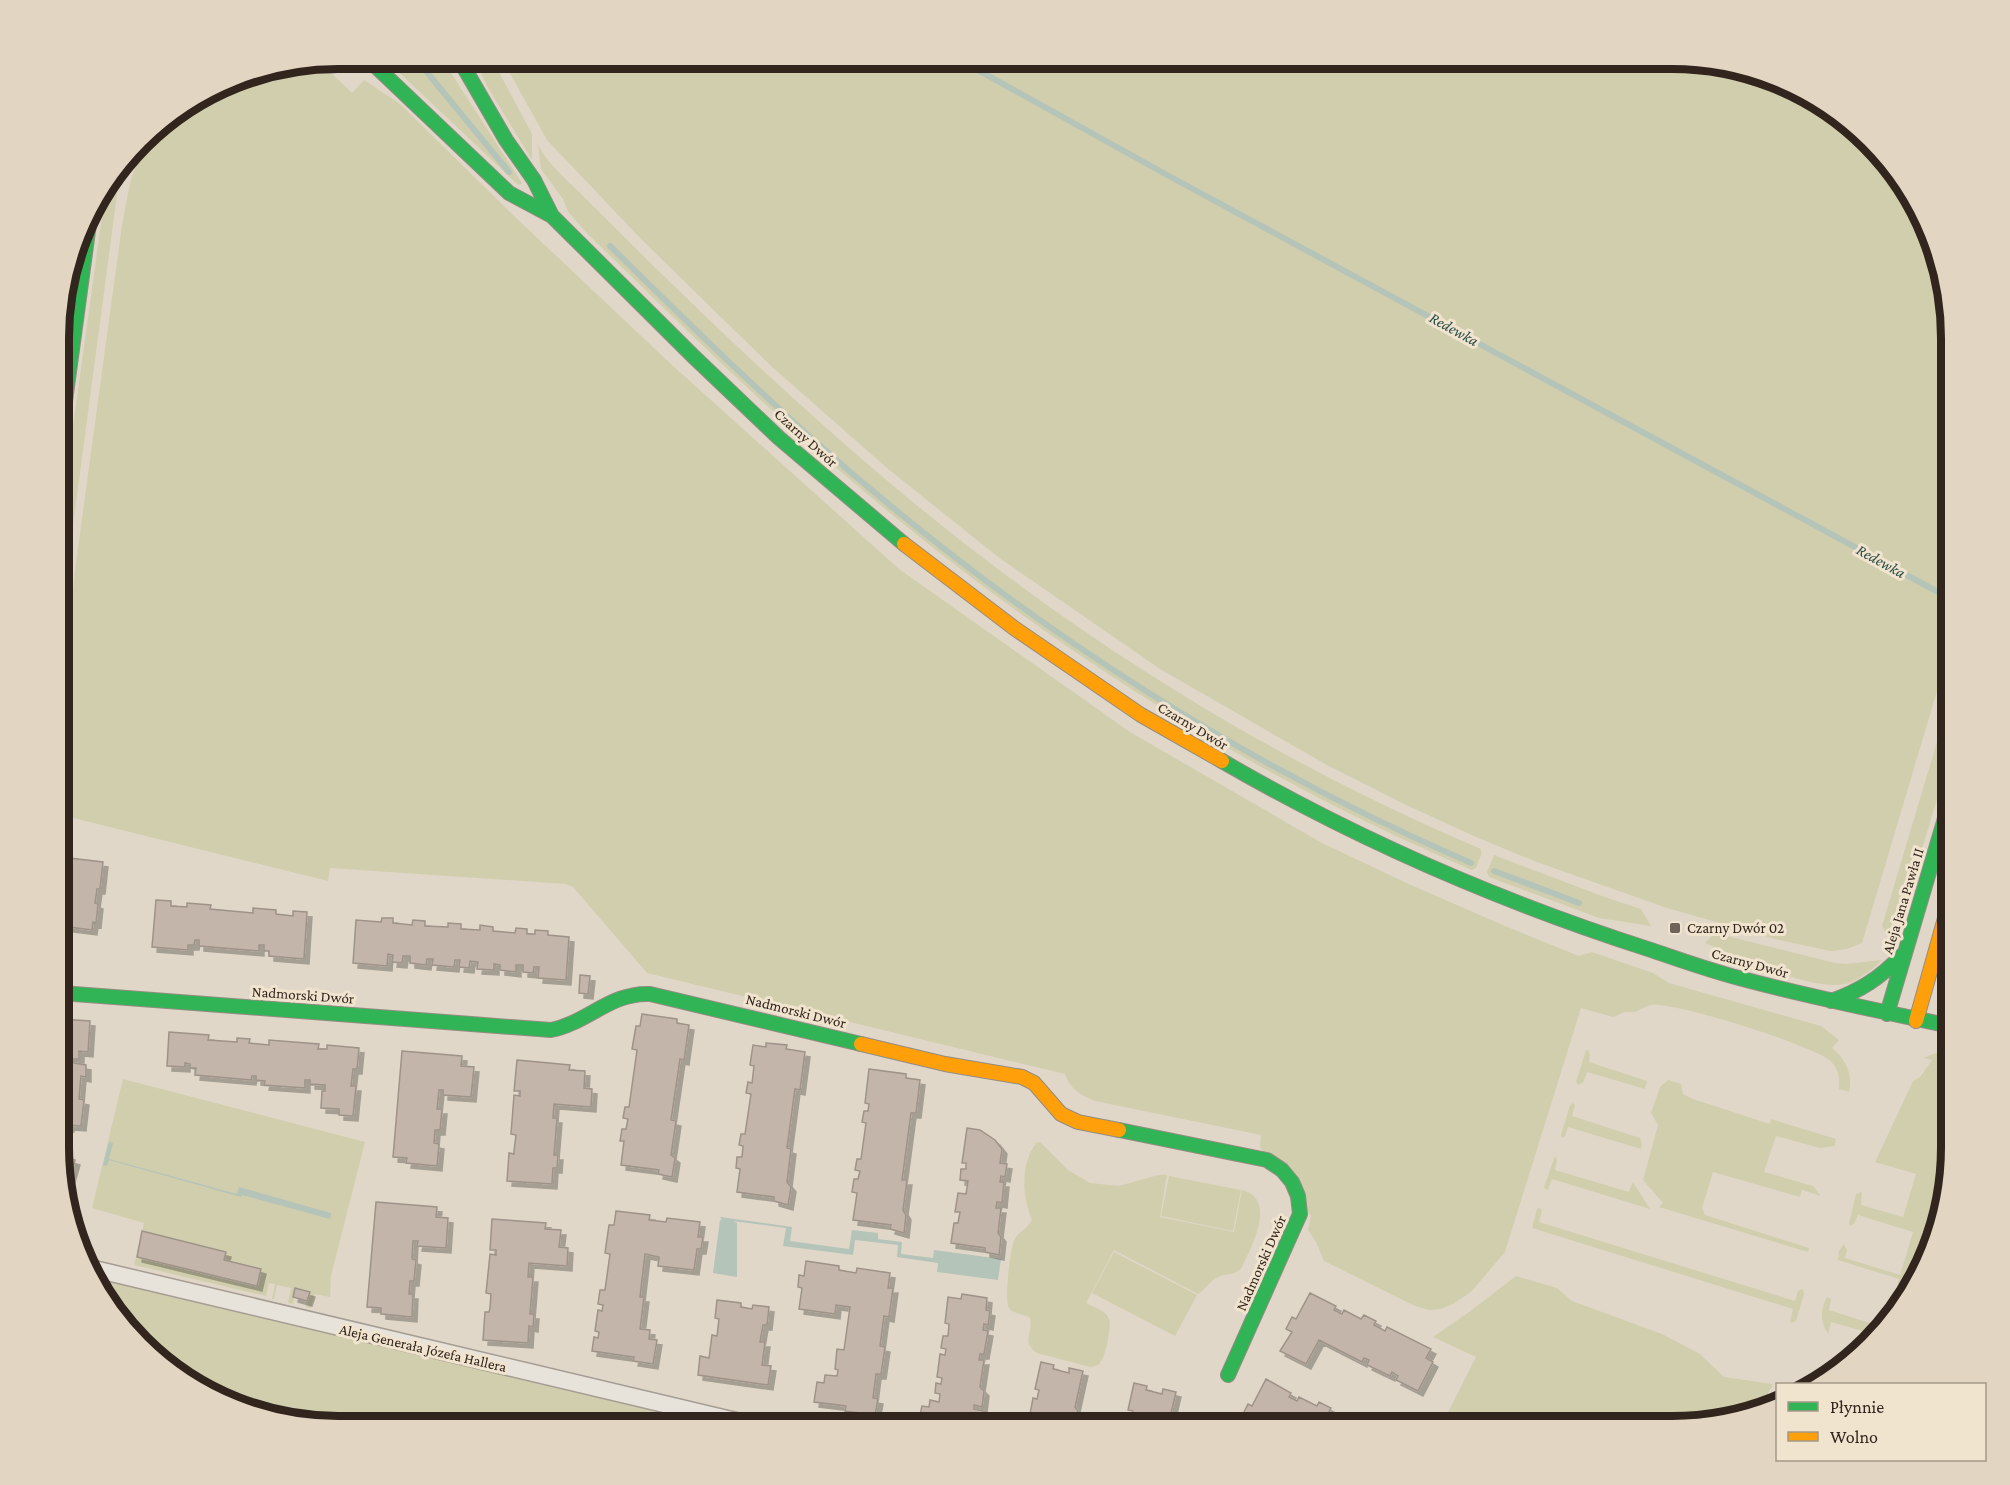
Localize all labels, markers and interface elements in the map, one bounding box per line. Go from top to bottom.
water label: Redewka [1427,309,1482,349]
street label: Czarny Dwór [771,406,841,472]
water label: Redewka [1854,541,1909,581]
street label: Czarny Dwór [1155,699,1231,754]
street label: Aleja Jana Pawła II [1879,846,1928,956]
place label: Czarny Dwór 02 [1687,920,1784,937]
marker: Czarny Dwór 02 [1668,921,1682,935]
street label: Czarny Dwór [1710,945,1791,982]
street label: Nadmorski Dwór [251,983,355,1007]
street label: Nadmorski Dwór [744,991,848,1031]
street label: Nadmorski Dwór [1233,1212,1289,1313]
street label: Aleja Generała Józefa Hallera [338,1321,508,1376]
legend [1776,1383,1986,1461]
text: Płynnie [1830,1397,1884,1417]
text: Wolno [1830,1427,1878,1447]

